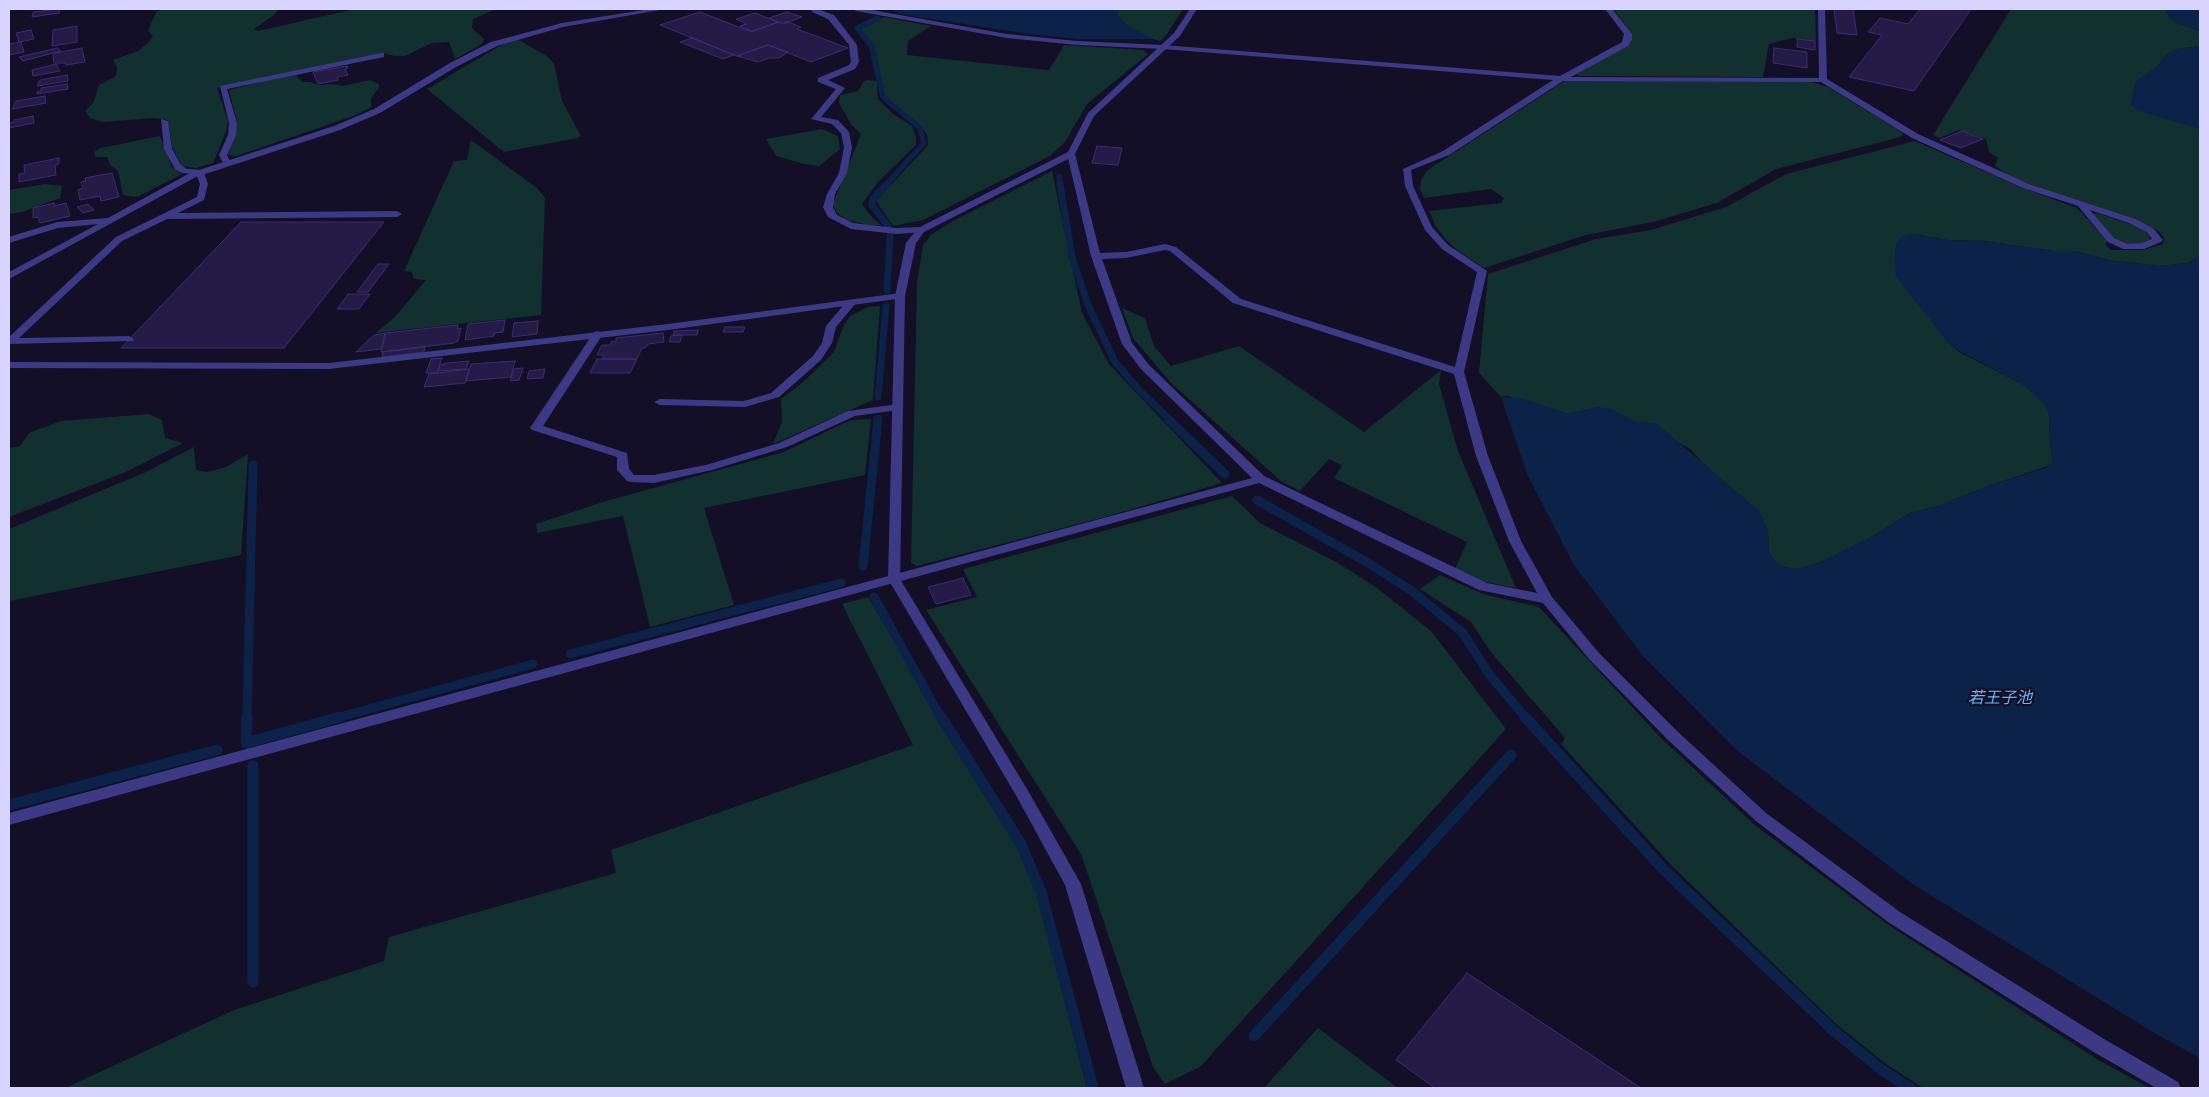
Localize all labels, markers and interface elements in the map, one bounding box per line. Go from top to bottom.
water label: 若王子池 [1968,688,2032,708]

